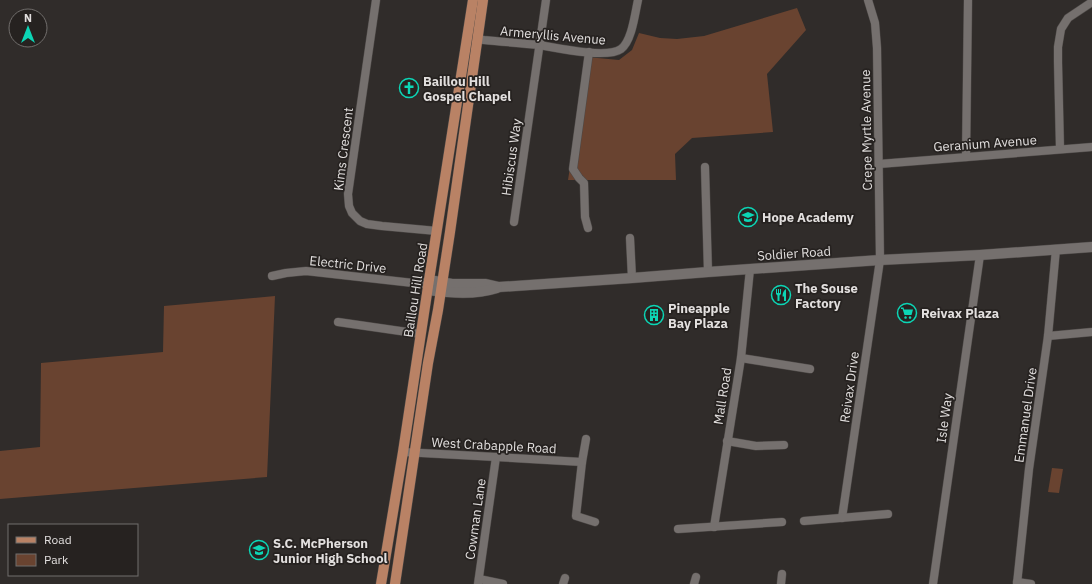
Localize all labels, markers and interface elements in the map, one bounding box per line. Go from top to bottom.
north arrow [8,8,48,48]
text: N [24,11,32,25]
street label: Armeryllis Avenue [499,22,607,49]
street label: Crepe Myrtle Avenue [857,69,876,191]
place label: Baillou Hill Gospel Chapel [423,73,511,105]
church icon: Baillou Hill Gospel Chapel [398,77,420,99]
street label: Kims Crescent [330,106,357,192]
street label: Hibiscus Way [498,117,525,197]
street label: Geranium Avenue [933,131,1037,156]
school or university icon: Hope Academy [737,206,759,228]
place label: Hope Academy [762,209,854,226]
street label: Baillou Hill Road [400,241,431,339]
street label: Soldier Road [757,242,832,265]
street label: Electric Drive [309,252,387,277]
place label: The Souse Factory [795,280,858,312]
restaurant icon: The Souse Factory [770,284,792,306]
place label: Pineapple Bay Plaza [668,300,730,332]
supermarket icon: Reivax Plaza [896,302,918,324]
building icon: Pineapple Bay Plaza [643,304,665,326]
place label: Reivax Plaza [921,305,999,322]
street label: Reivax Drive [836,350,863,424]
street label: Mall Road [710,366,735,426]
street label: Emmanuel Drive [1010,366,1041,464]
street label: Isle Way [933,392,956,444]
street label: West Crabapple Road [431,434,557,457]
street label: Cowman Lane [461,477,490,561]
legend [8,524,138,576]
text: Road [44,532,72,547]
place label: S.C. McPherson Junior High School [273,535,388,567]
school or university icon: S.C. McPherson Junior High School [248,539,270,561]
text: Park [44,552,69,567]

